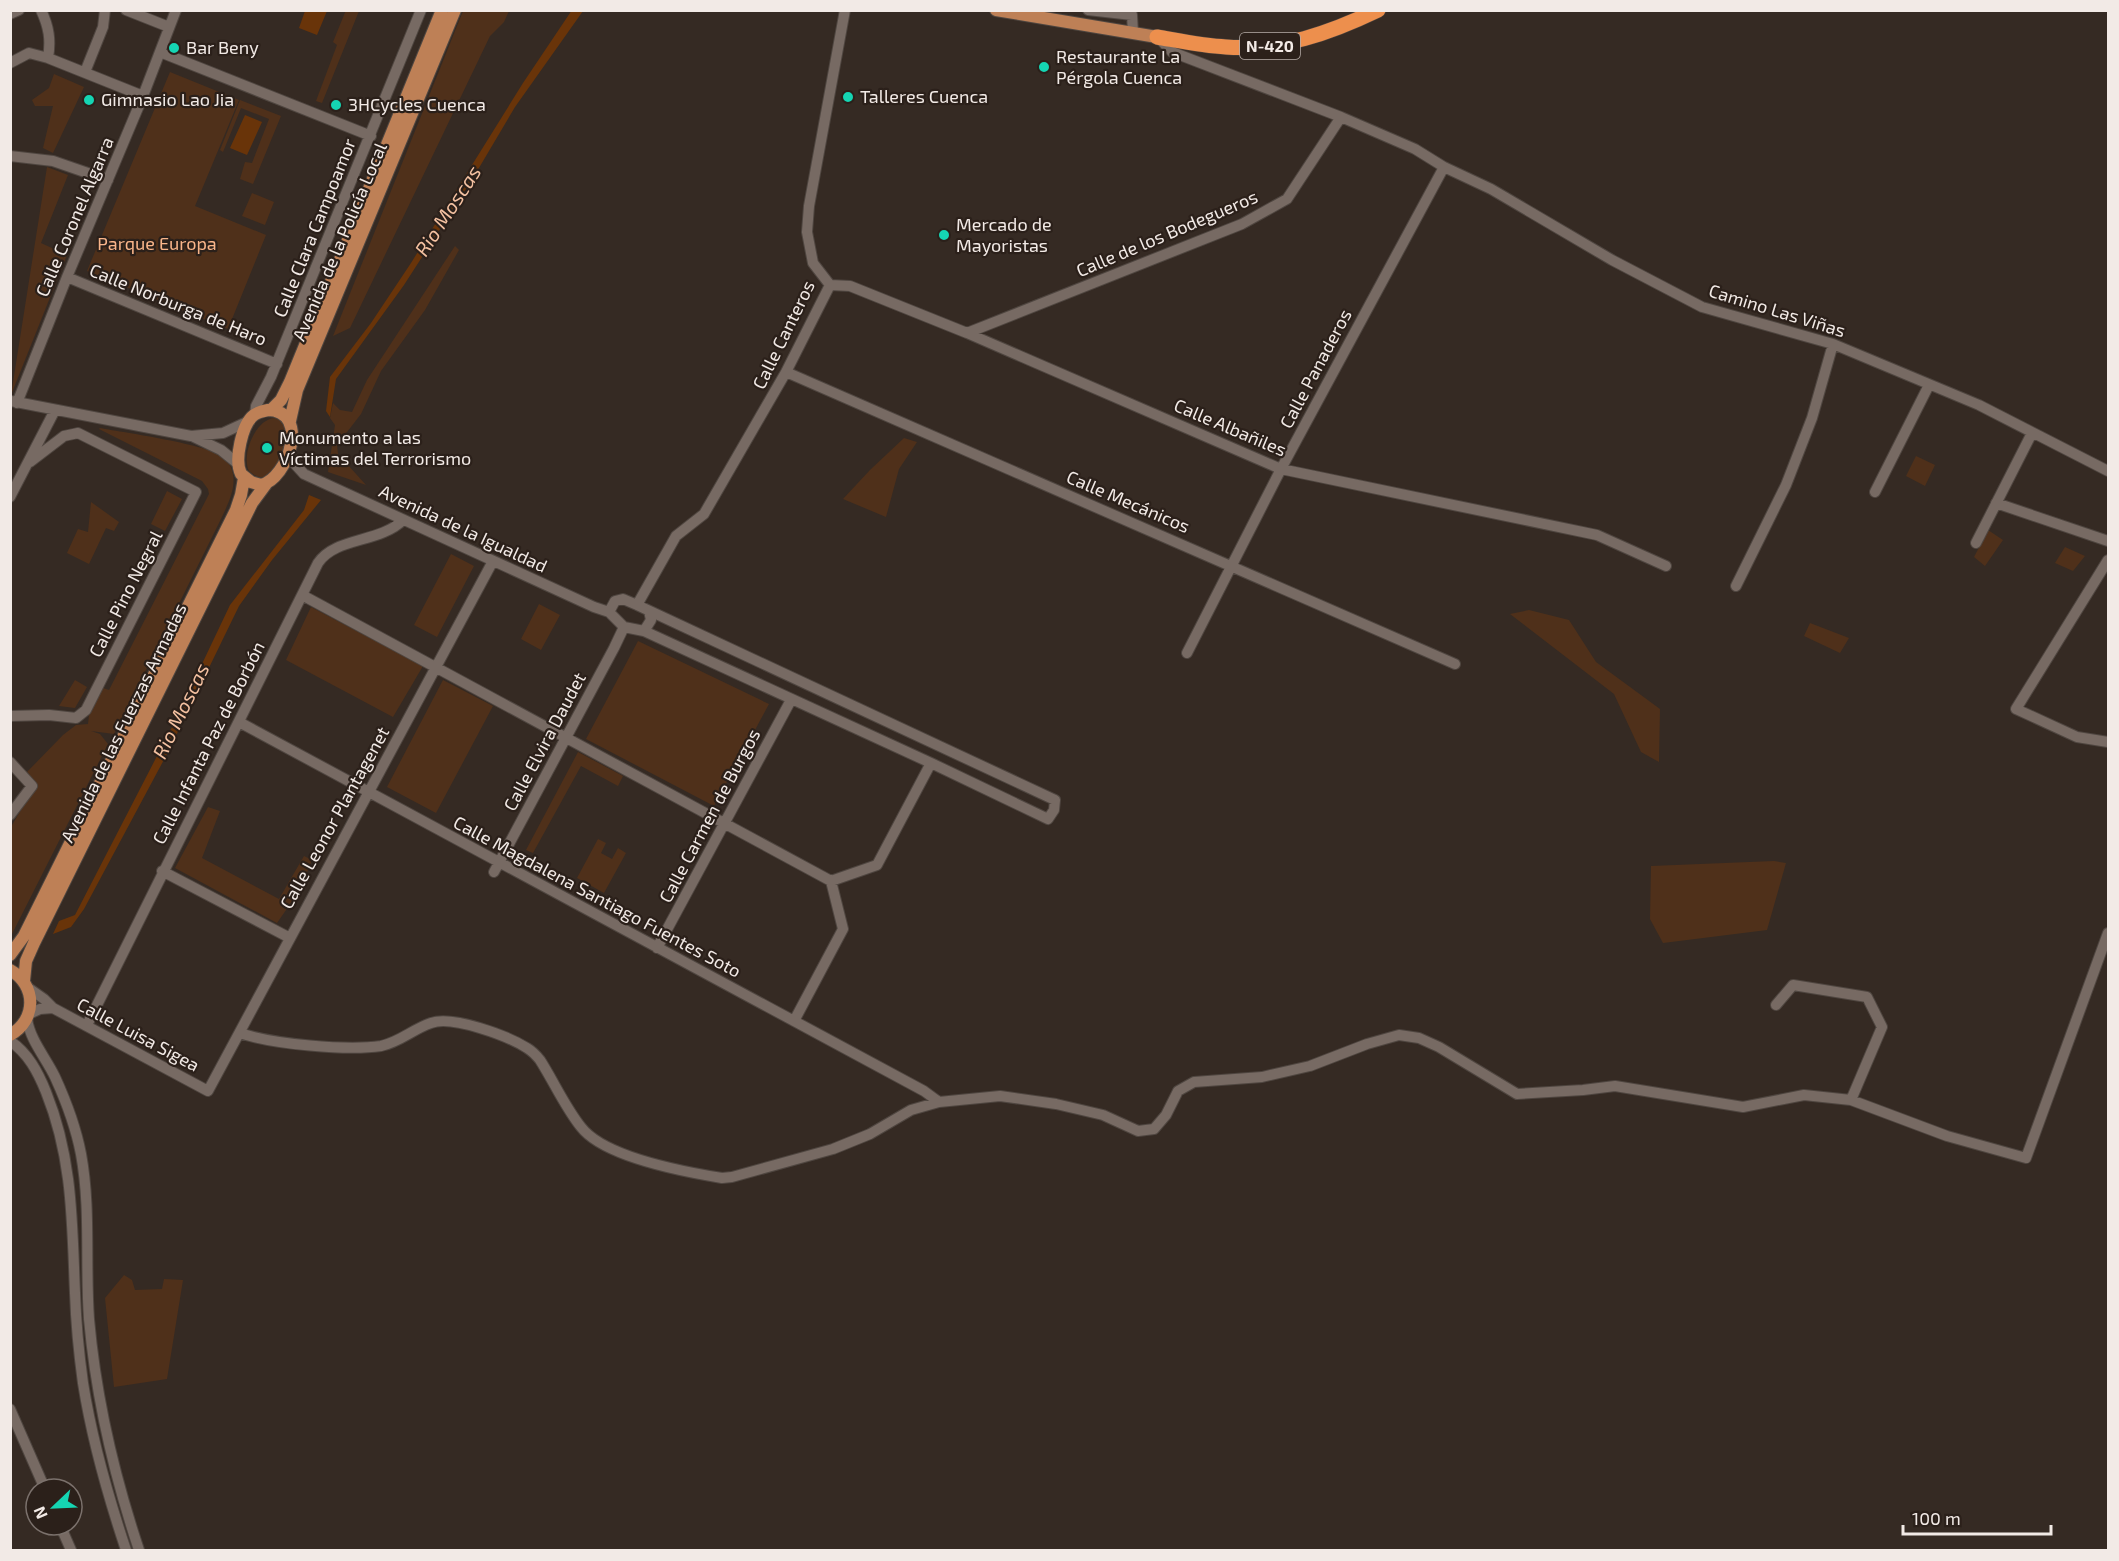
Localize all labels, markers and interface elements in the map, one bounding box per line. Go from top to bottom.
road number: N-420 [1240,33,1300,59]
place label: Bar Beny [186,36,259,58]
marker: Bar Beny [167,41,181,55]
place label: Restaurante La Pérgola Cuenca [1056,45,1182,88]
marker: Restaurante La Pérgola Cuenca [1037,60,1051,74]
place label: Talleres Cuenca [860,85,988,107]
place label: Gimnasio Lao Jia [101,88,234,110]
marker: Talleres Cuenca [841,90,855,104]
marker: Gimnasio Lao Jia [82,93,96,107]
place label: 3HCycles Cuenca [348,93,486,115]
marker: 3HCycles Cuenca [329,98,343,112]
street label: Calle Coronel Algarra [30,133,118,300]
street label: Calle Clara Campoamor [268,135,360,320]
street label: Avenida de la Policía Local [287,138,391,344]
water label: Rio Moscas [409,161,485,260]
street label: Calle de los Bodegueros [1073,185,1261,281]
place label: Mercado de Mayoristas [956,213,1052,256]
marker: Mercado de Mayoristas [937,228,951,242]
park label: Parque Europa [97,232,217,254]
street label: Calle Norburga de Haro [87,258,270,350]
street label: Calle Canteros [747,277,819,392]
street label: Camino Las Viñas [1706,279,1848,341]
street label: Calle Panaderos [1275,305,1356,432]
street label: Calle Albañiles [1171,394,1290,461]
place label: Monumento a las Víctimas del Terrorismo [279,426,471,469]
marker: Monumento a las Víctimas del Terrorismo [260,441,274,455]
street label: Calle Mecánicos [1064,465,1193,537]
street label: Avenida de la Igualdad [376,479,551,577]
street label: Calle Pino Negral [84,526,167,661]
street label: Avenida de las Fuerzas Armadas [56,599,191,846]
street label: Calle Infanta Paz de Borbón [147,637,269,848]
water label: Rio Moscas [147,659,213,762]
street label: Calle Elvira Daudet [498,668,590,815]
street label: Calle Leonor Plantagenet [275,722,393,912]
street label: Calle Carmen de Burgos [654,725,764,906]
street label: Calle Magdalena Santiago Fuentes Soto [450,811,745,982]
street label: Calle Luisa Sigea [73,993,204,1076]
north arrow [24,1477,84,1537]
scale bar [1903,1498,2052,1536]
text: N [29,1504,51,1522]
text: 100 m [1912,1507,1961,1529]

